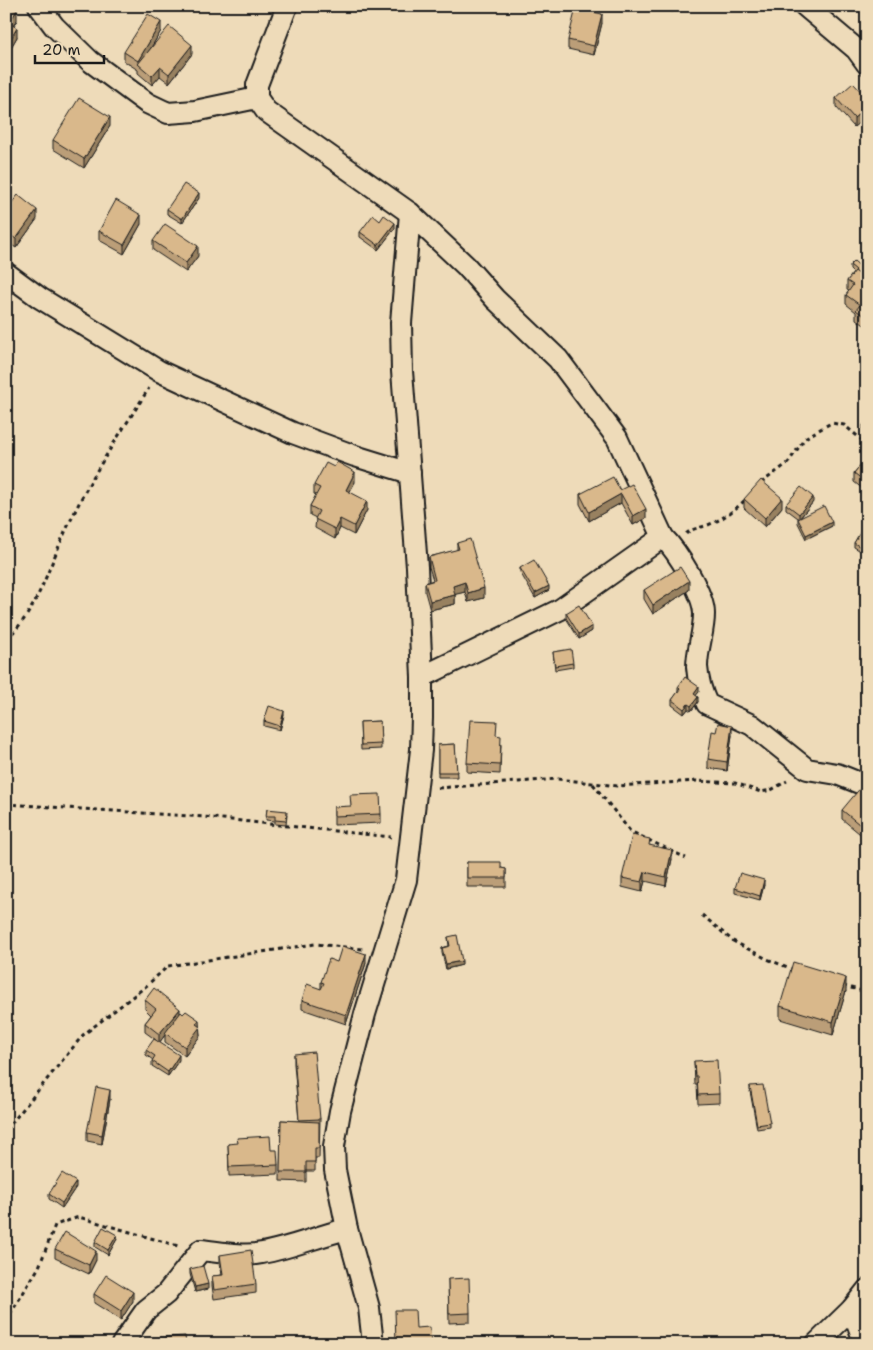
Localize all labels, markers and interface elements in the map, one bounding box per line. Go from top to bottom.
scale bar [35,32,104,64]
text: 20 m [42,40,81,60]

